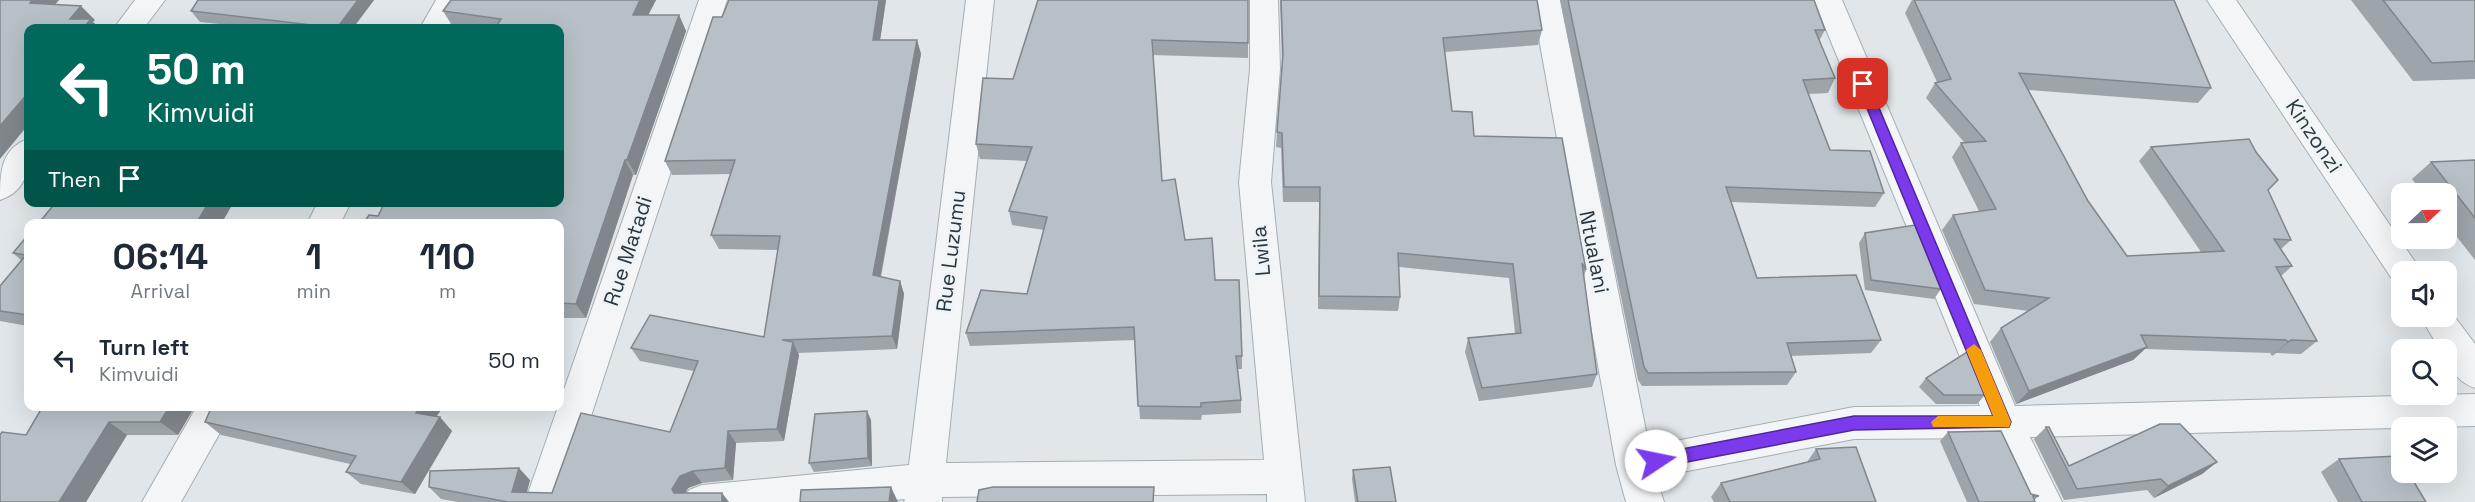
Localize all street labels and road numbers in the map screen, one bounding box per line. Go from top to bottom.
street label: Kinzonzi [2280,94,2349,178]
street label: Rue Luzumu [930,188,971,313]
street label: Rue Matadi [597,193,658,309]
street label: Ntualani [1573,208,1616,296]
street label: Lwila [1245,225,1276,277]

